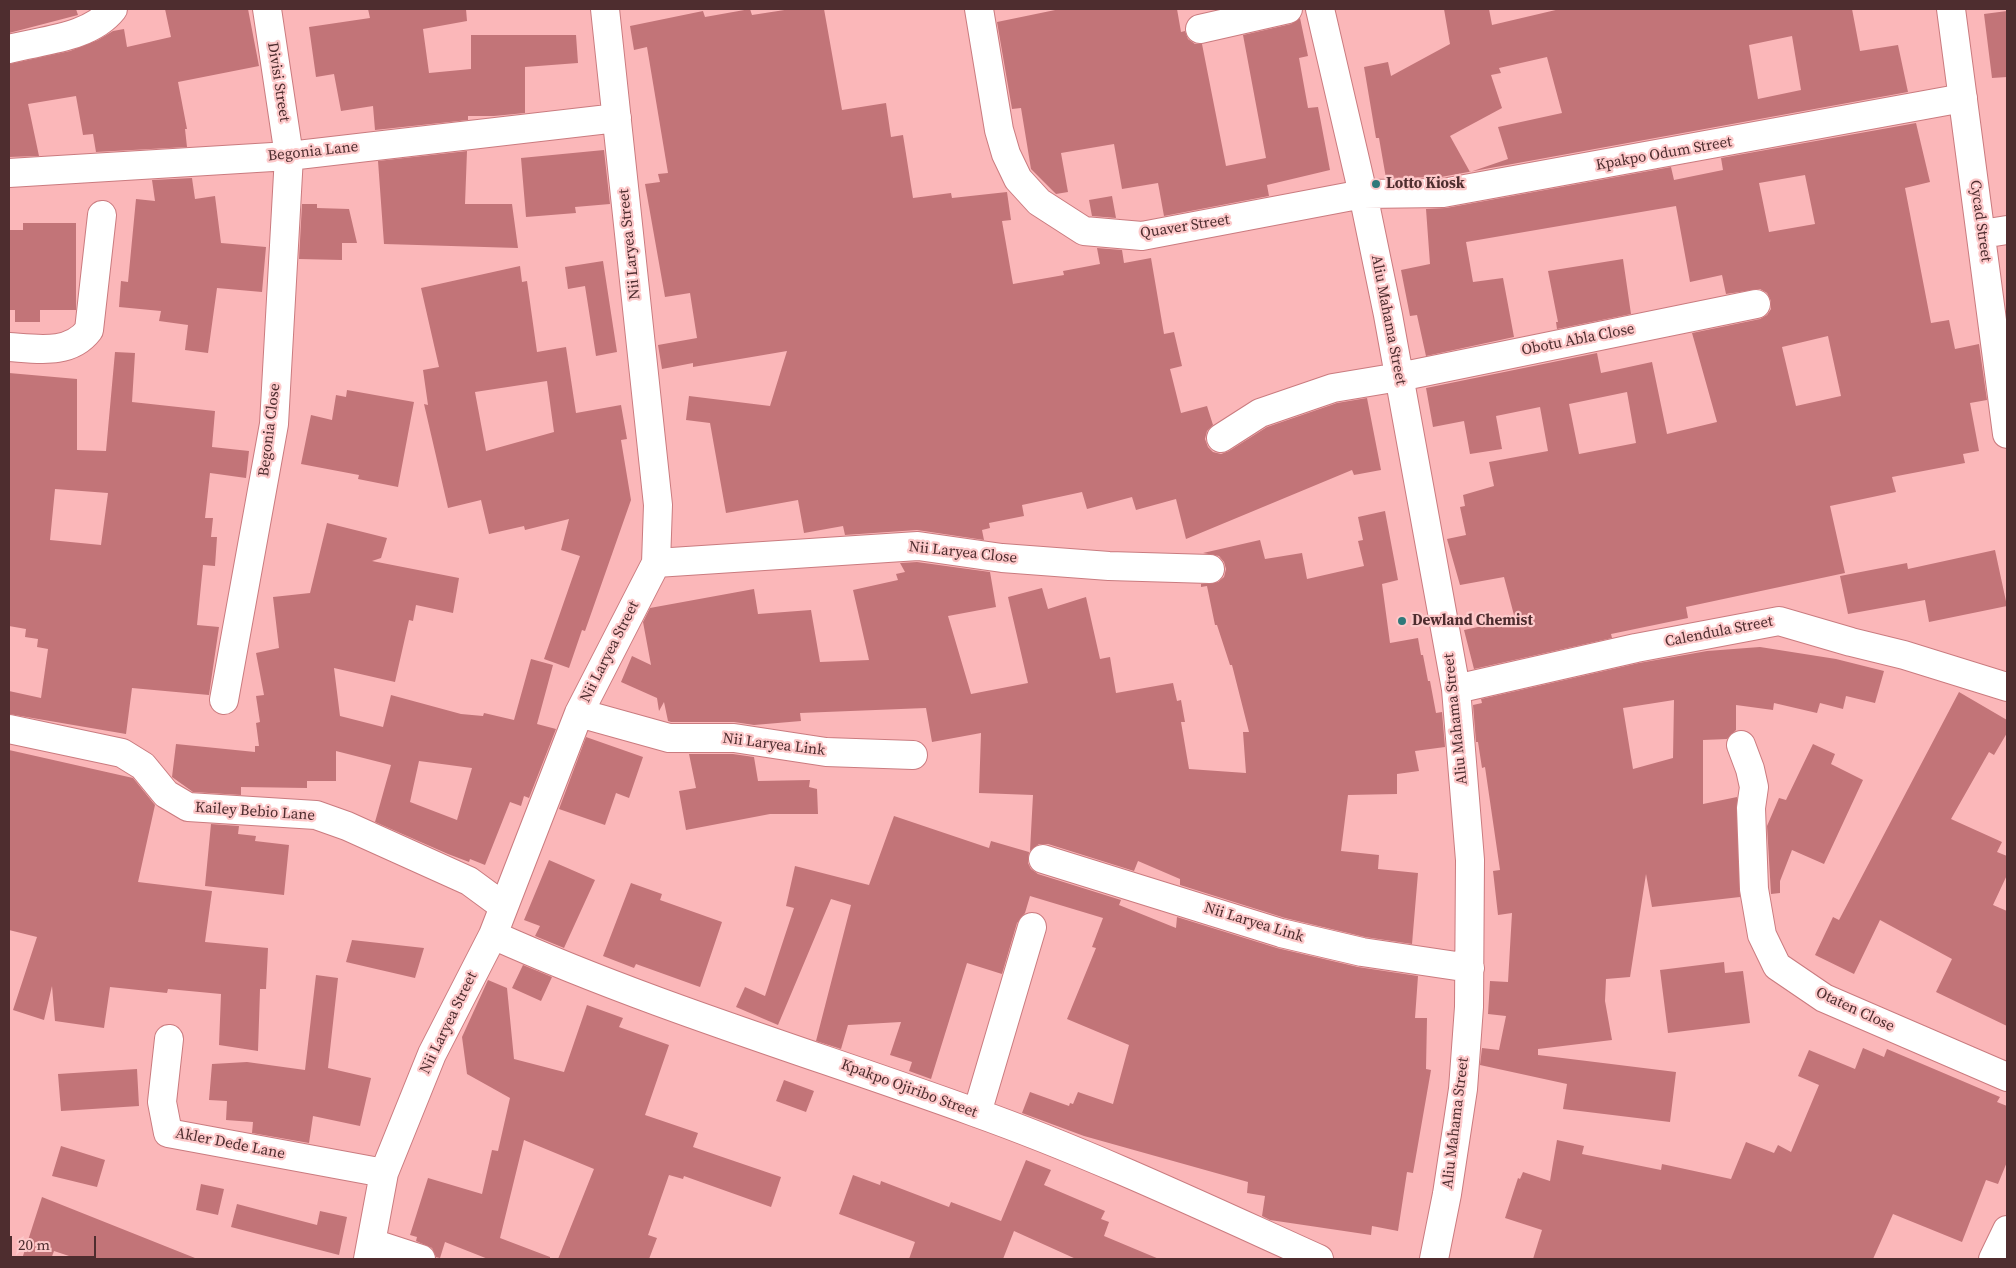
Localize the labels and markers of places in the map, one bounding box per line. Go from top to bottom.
place label: Lotto Kiosk [1386,175,1465,193]
marker: Lotto Kiosk [1370,178,1382,190]
place label: Dewland Chemist [1412,612,1533,630]
marker: Dewland Chemist [1396,615,1408,627]

